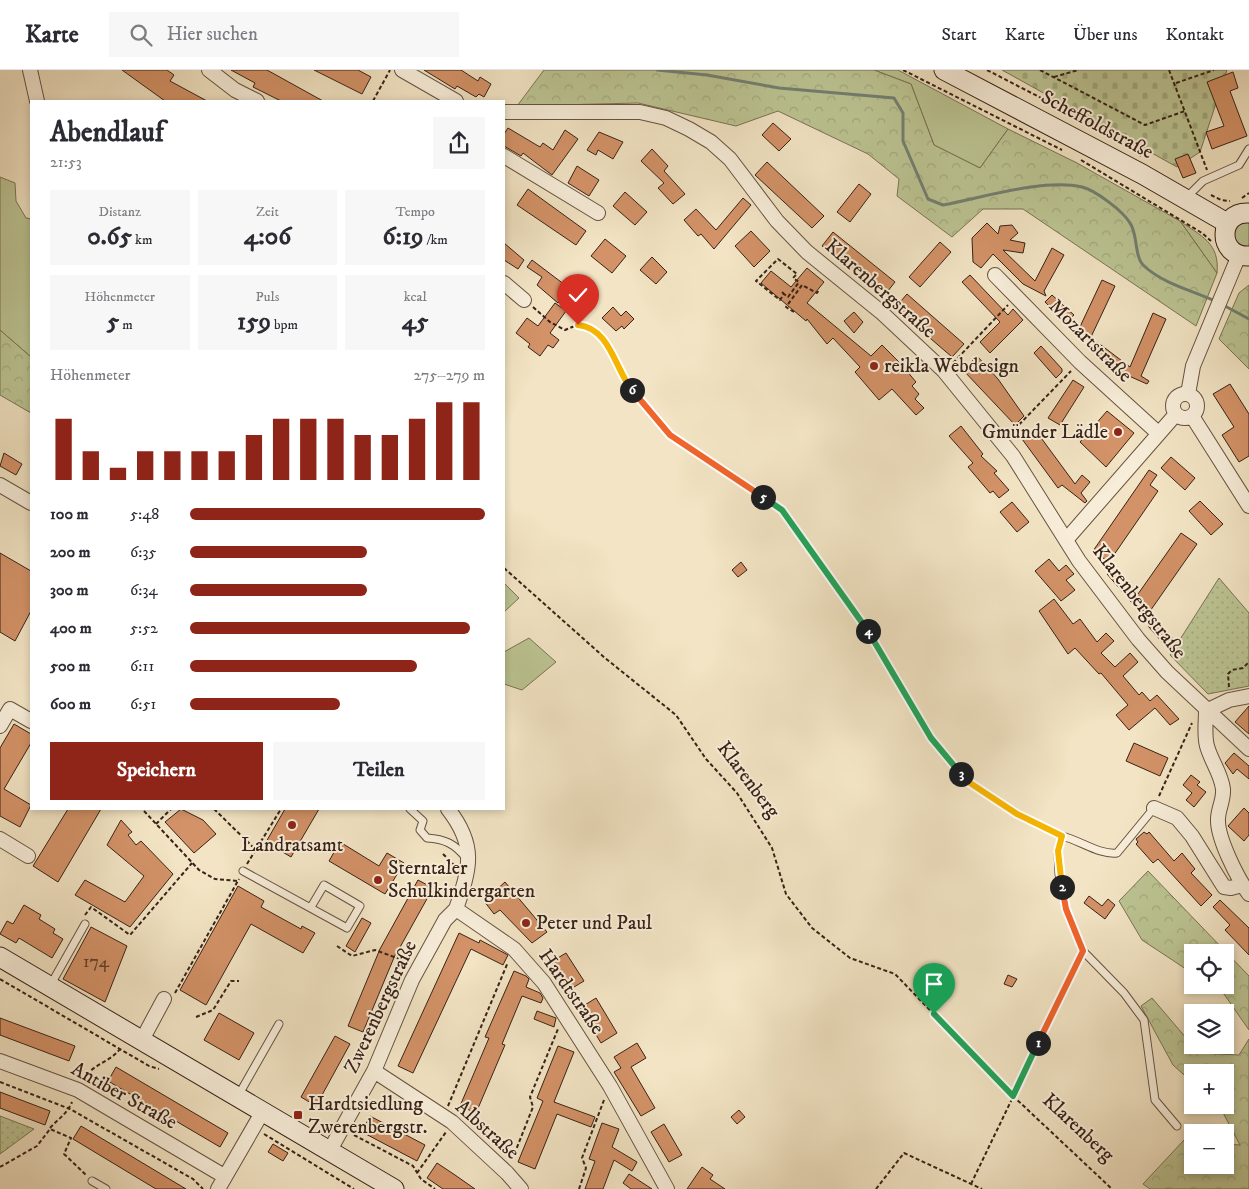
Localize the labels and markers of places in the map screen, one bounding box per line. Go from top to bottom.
pin [557,274,599,325]
place label: reikla Webdesign [884,354,1019,379]
marker: reikla Webdesign [868,360,880,372]
pin: 6 [620,378,644,402]
place label: Gmünder Lädle [982,420,1108,445]
marker: Gmünder Lädle [1112,426,1124,438]
pin: 5 [750,484,776,510]
pin: 4 [856,618,880,644]
pin: 3 [948,762,974,786]
marker: Landratsamt [286,819,298,831]
place label: Landratsamt [241,833,343,858]
place label: Sterntaler Schulkindergarten [388,856,536,904]
marker: Sterntaler Schulkindergarten [372,874,384,886]
pin: 2 [1050,874,1074,900]
place label: Peter und Paul [536,911,652,936]
marker: Peter und Paul [520,917,532,929]
pin [913,963,955,1014]
pin: 1 [1026,1030,1050,1056]
place label: Hardtsiedlung Zwerenbergstr. [308,1092,427,1140]
marker: Hardtsiedlung Zwerenbergstr. [292,1109,304,1121]

